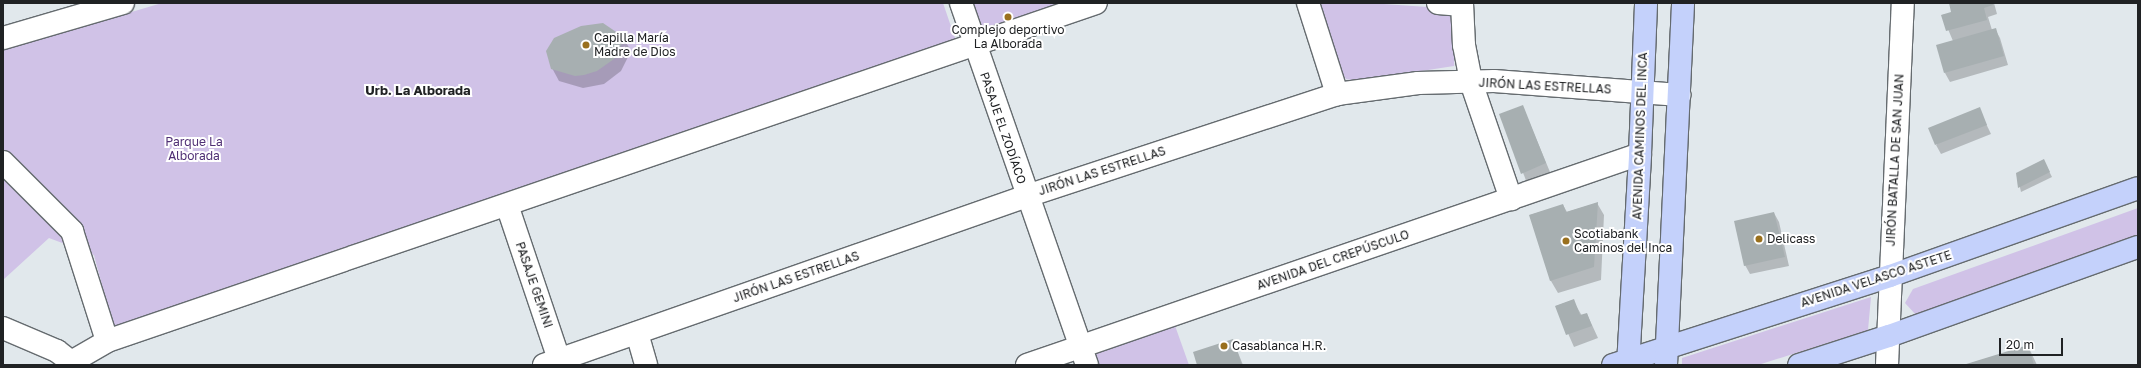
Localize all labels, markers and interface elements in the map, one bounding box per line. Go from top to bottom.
marker: Complejo deportivo La Alborada [1003,12,1013,22]
place label: Complejo deportivo La Alborada [952,23,1064,51]
place label: Capilla María Madre de Dios [594,31,676,59]
marker: Capilla María Madre de Dios [581,40,591,50]
street label: AVENIDA CAMINOS DEL INCA [1630,52,1650,220]
street label: PASAJE EL ZODÍACO [977,70,1029,186]
street label: JIRÓN BATALLA DE SAN JUAN [1883,73,1907,247]
street label: JIRÓN LAS ESTRELLAS [1478,75,1612,97]
district label: Urb. La Alborada [365,82,471,98]
park label: Parque La Alborada [165,135,223,163]
street label: JIRÓN LAS ESTRELLAS [1037,144,1167,198]
street label: AVENIDA DEL CREPÚSCULO [1255,227,1411,293]
place label: Scotiabank Caminos del Inca [1574,227,1672,255]
place label: Delicass [1767,232,1815,246]
marker: Delicass [1754,234,1764,244]
marker: Scotiabank Caminos del Inca [1561,236,1571,246]
street label: PASAJE GEMINI [512,240,556,330]
street label: AVENIDA VELASCO ASTETE [1799,248,1953,310]
street label: JIRÓN LAS ESTRELLAS [731,249,861,305]
scale bar [2001,330,2065,356]
text: 20 m [2006,337,2034,352]
place label: Casablanca H.R. [1232,339,1326,353]
marker: Casablanca H.R. [1219,341,1229,351]

